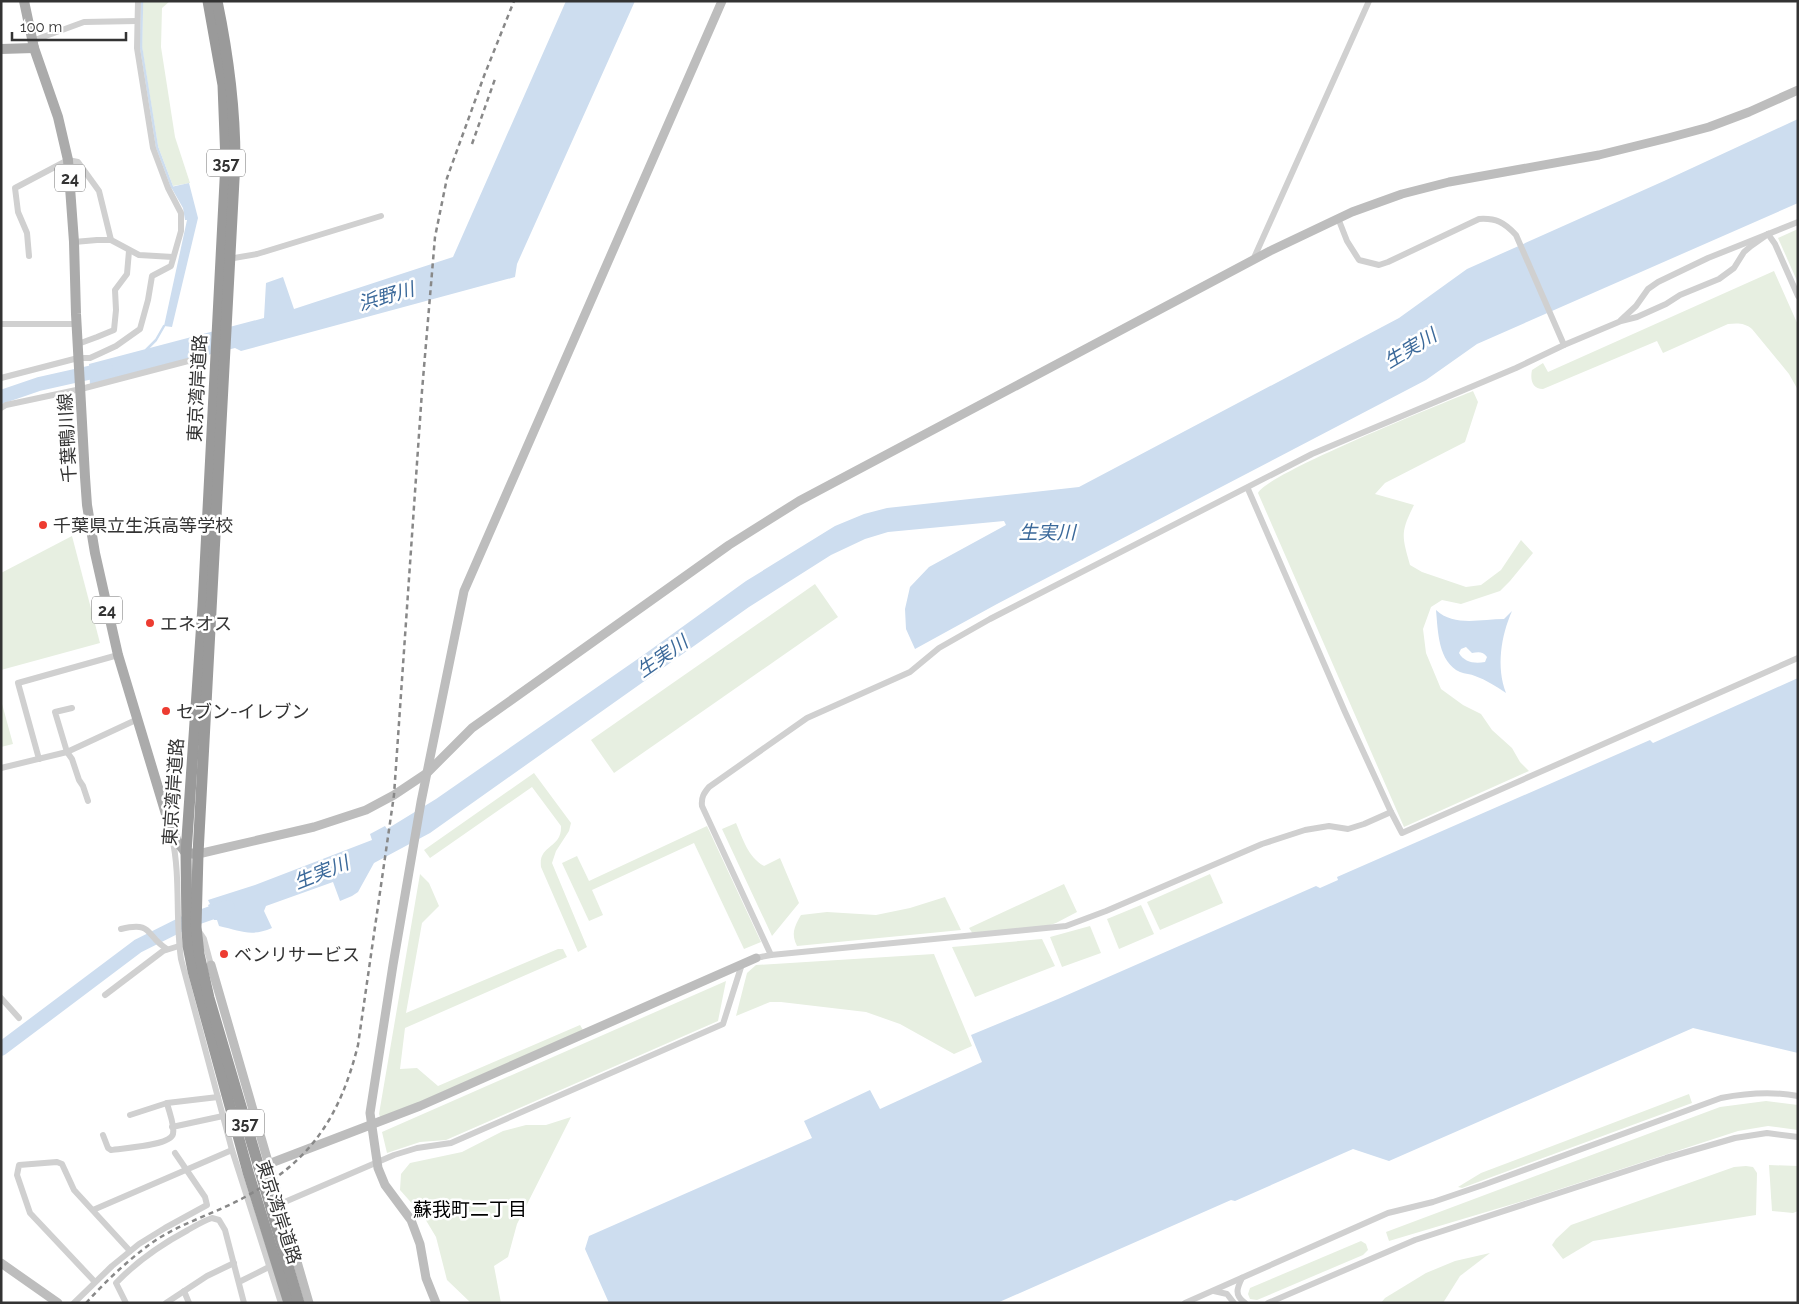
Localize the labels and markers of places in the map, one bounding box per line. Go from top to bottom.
place label: 千葉県立生浜高等学校 [53,515,233,536]
marker: 千葉県立生浜高等学校 [37,519,49,531]
place label: エネオス [160,613,232,634]
marker: エネオス [144,617,156,629]
place label: セブン-イレブン [176,701,310,722]
marker: セブン-イレブン [160,705,172,717]
place label: ベンリサービス [234,944,360,965]
marker: ベンリサービス [218,948,230,960]

